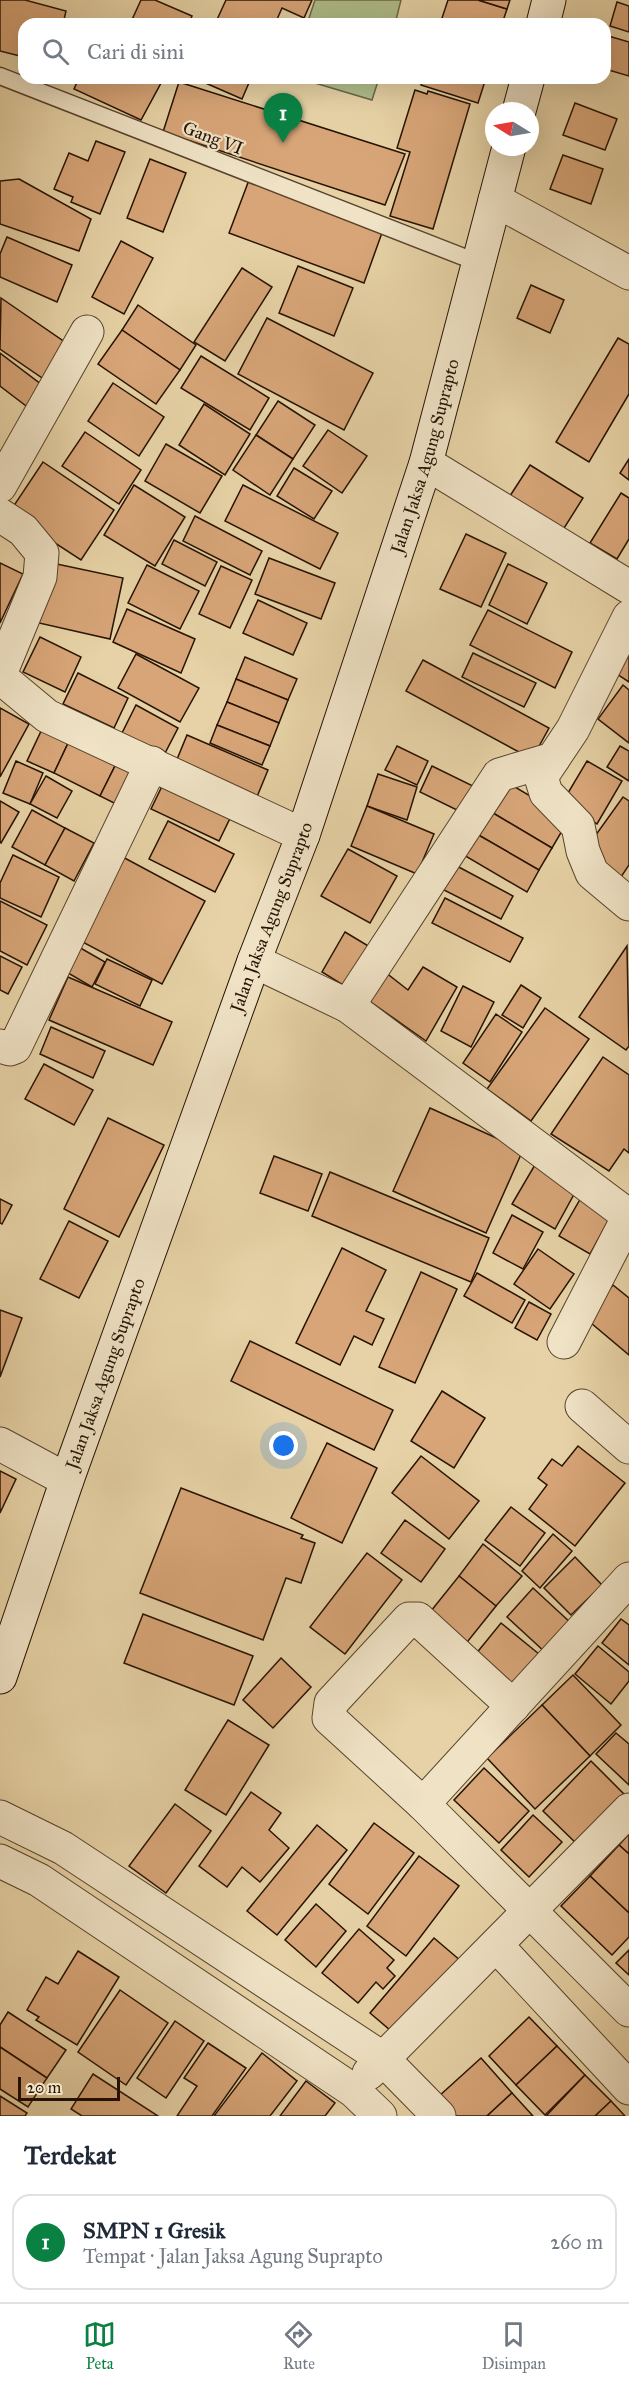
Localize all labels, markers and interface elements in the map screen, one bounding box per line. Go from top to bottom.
search box [18,18,611,84]
icon: search [39,35,72,68]
text: Cari di sini [87,38,184,65]
pin: 1 [264,94,302,143]
north arrow [485,102,539,156]
street label: Gang VI [179,116,247,161]
street label: Jalan Jaksa Agung Suprapto [385,357,464,558]
street label: Jalan Jaksa Agung Suprapto [225,819,317,1017]
street label: Jalan Jaksa Agung Suprapto [60,1275,150,1475]
your location [269,1431,298,1460]
scale bar [18,2074,120,2102]
text: 20 m [27,2078,61,2097]
text: Terdekat [24,2139,116,2171]
text: SMPN 1 Gresik [83,2217,225,2244]
text: 1 [42,2230,49,2254]
text: 260 m [550,2230,603,2254]
text: Tempat · Jalan Jaksa Agung Suprapto [83,2244,383,2268]
tab: Peta [83,2318,116,2373]
tab: Rute [282,2318,315,2373]
tab: Disimpan [482,2318,546,2373]

